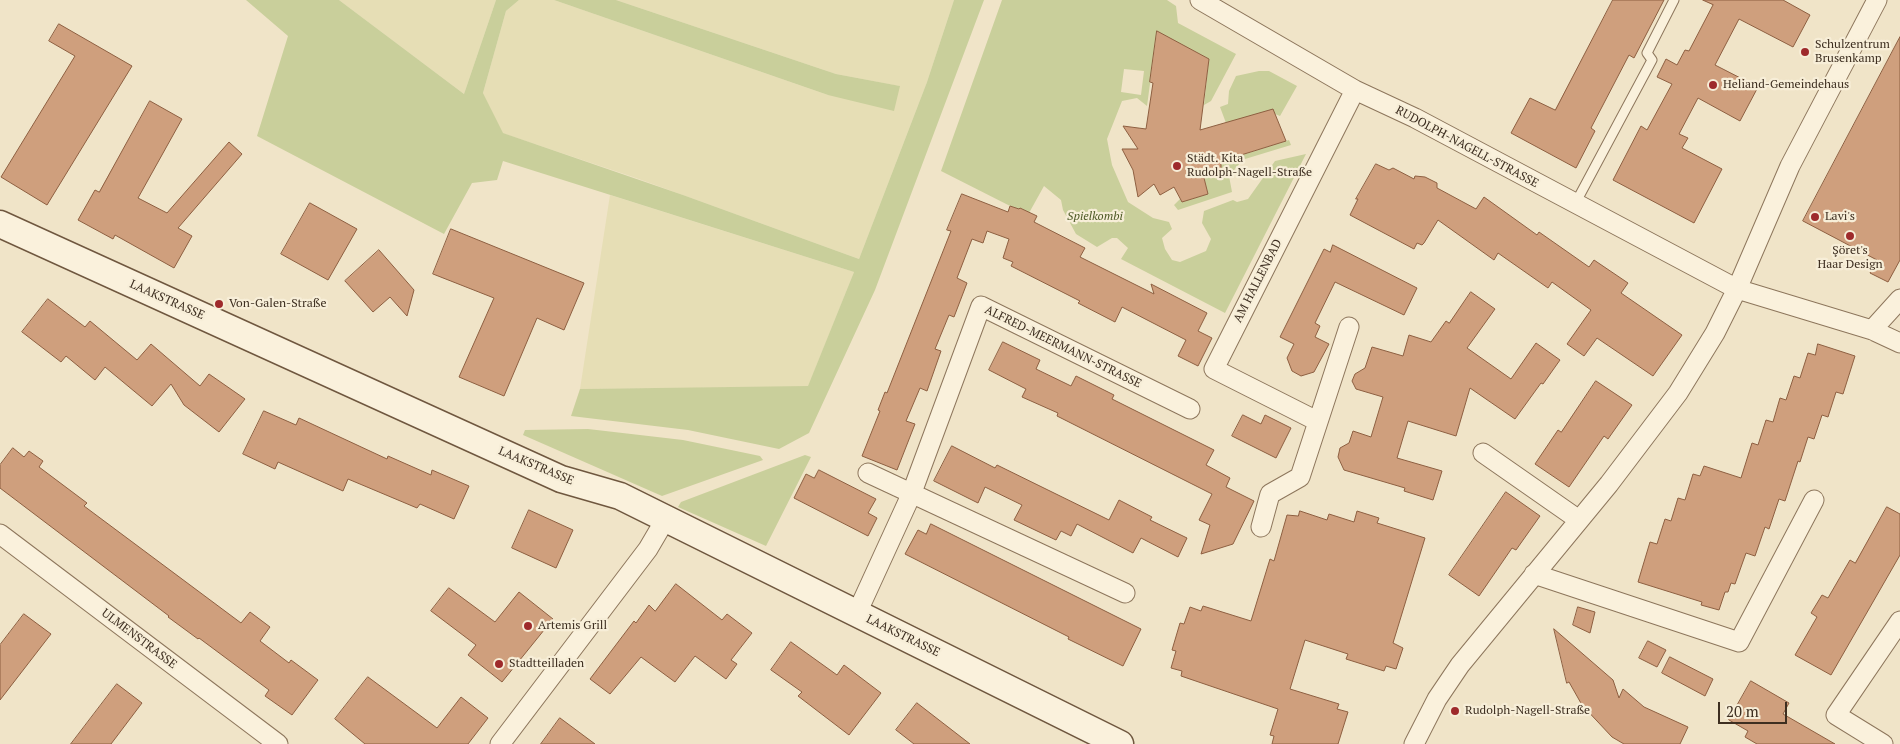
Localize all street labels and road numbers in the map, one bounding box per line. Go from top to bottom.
street label: RUDOLPH-NAGELL-STRASSE [1393,103,1541,191]
street label: AM HALLENBAD [1231,237,1285,325]
street label: LAAKSTRASSE [127,277,207,323]
street label: ALFRED-MEERMANN-STRASSE [982,303,1144,391]
street label: LAAKSTRASSE [496,444,576,488]
street label: ULMENSTRASSE [99,606,179,672]
street label: LAAKSTRASSE [864,612,942,660]

